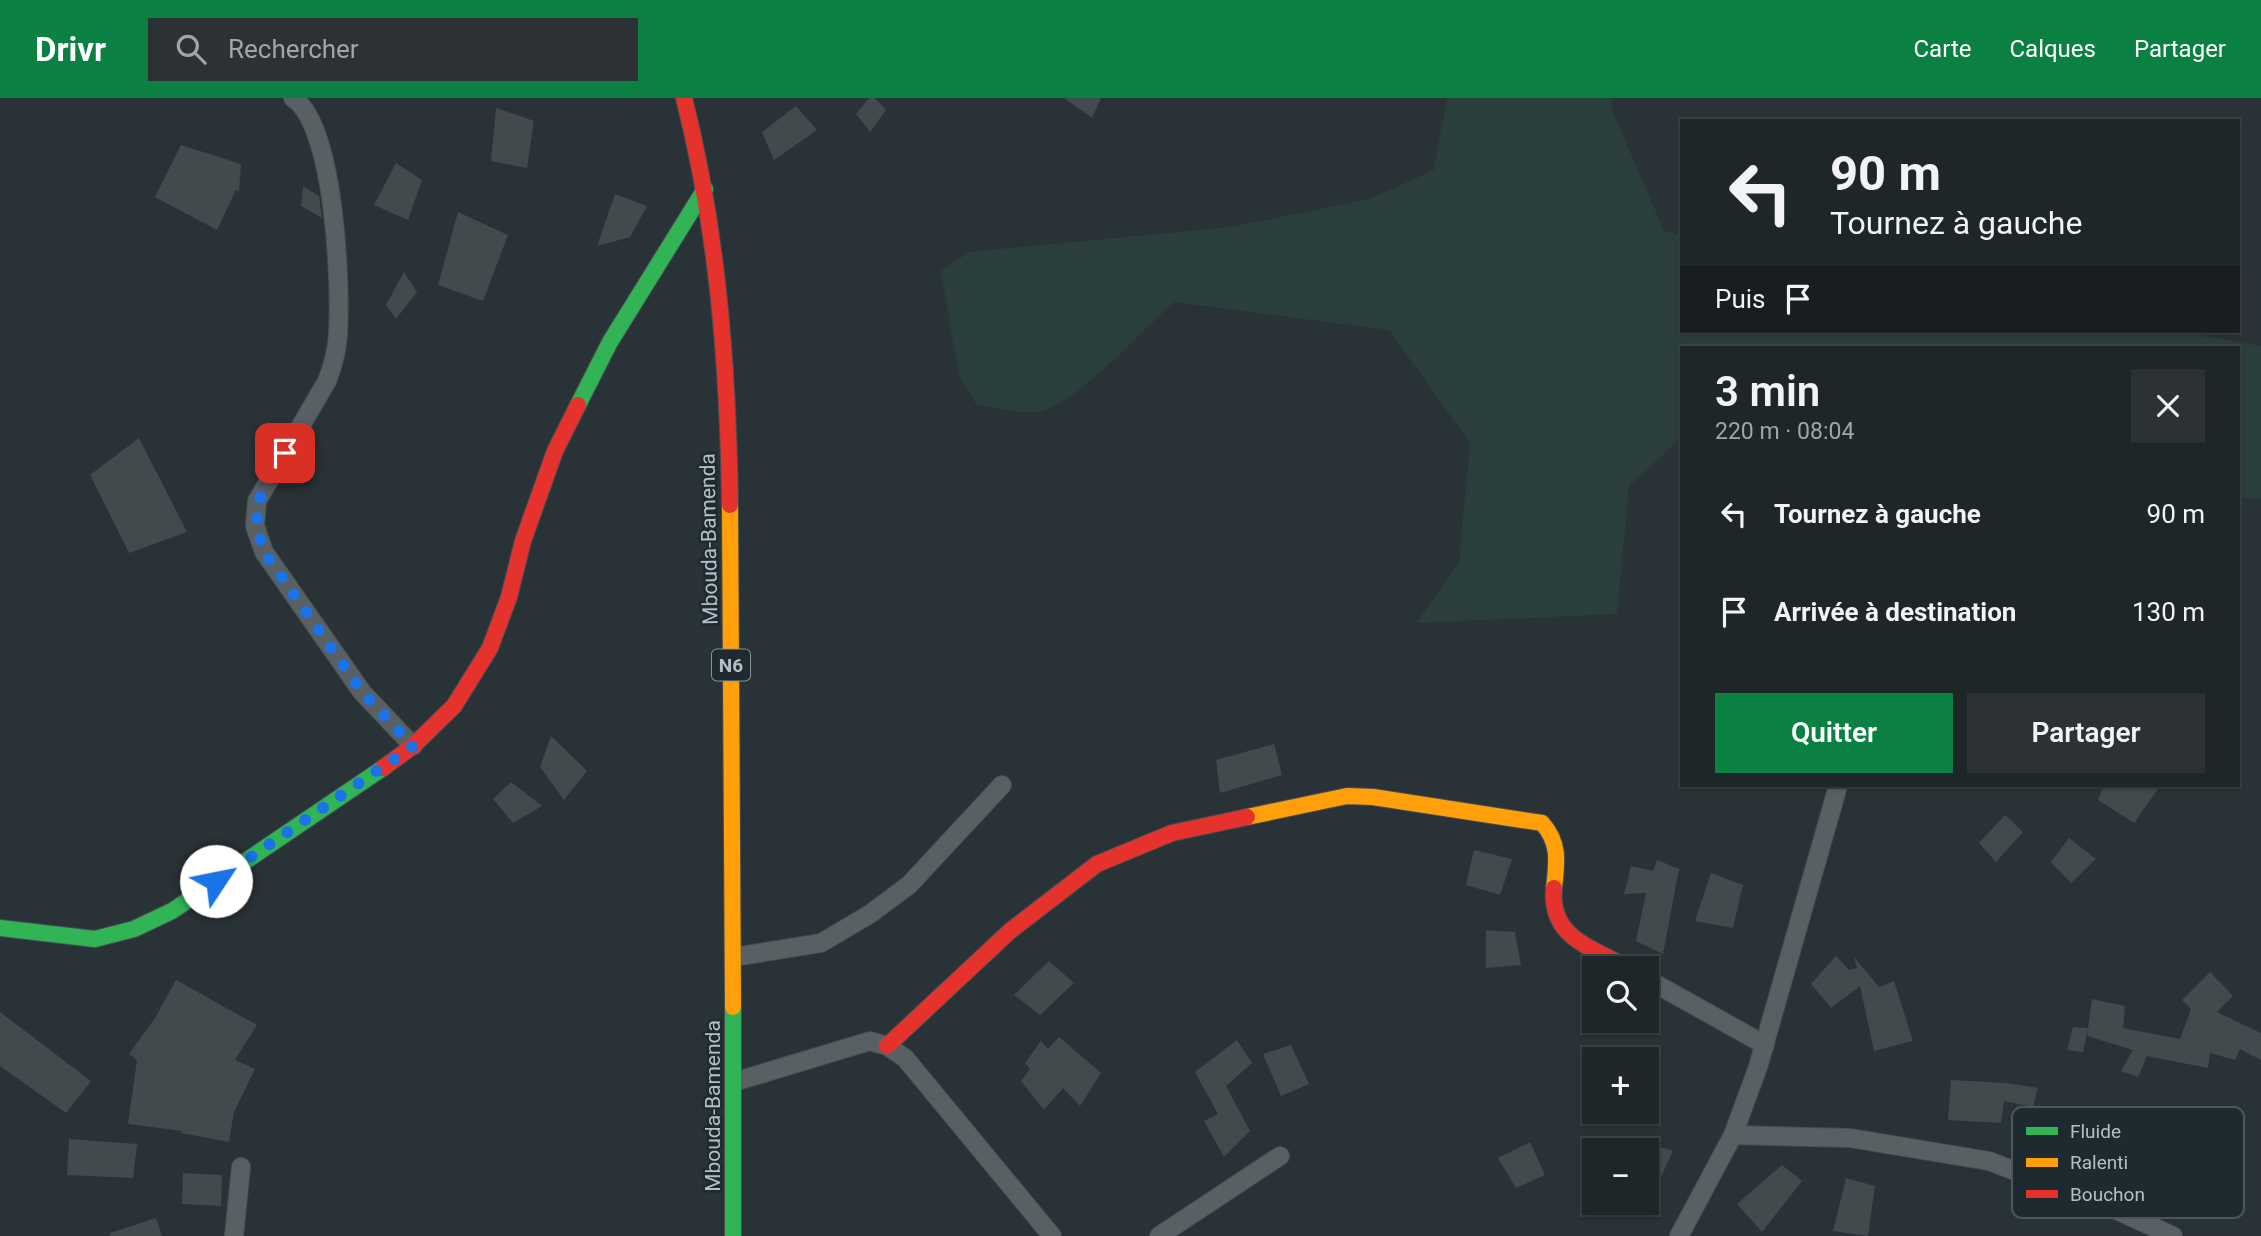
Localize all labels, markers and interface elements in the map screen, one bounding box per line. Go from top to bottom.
search box [148,18,638,81]
text: Drivr [35,30,106,69]
icon: search [172,30,210,68]
text: Rechercher [228,34,359,64]
text: Carte [1913,35,1971,63]
text: Calques [2009,35,2096,63]
text: Partager [2134,35,2226,63]
text: 90 m [1830,145,1941,202]
icon: left [1715,147,1806,238]
text: Tournez à gauche [1830,204,2082,242]
icon: arrive [1779,280,1817,318]
text: Puis [1715,284,1765,314]
text: 3 min [1715,367,1820,416]
button: close [2131,369,2205,443]
text: 220 m · 08:04 [1715,418,1854,445]
pin [255,423,315,483]
icon: arrive [266,434,304,472]
street label: Mbouda-Bamenda [696,453,722,625]
icon: left [1715,495,1753,533]
text: Tournez à gauche [1774,499,1981,529]
text: 90 m [2147,499,2205,529]
icon: arrive [1715,593,1753,631]
text: Arrivée à destination [1774,597,2016,627]
text: 130 m [2132,597,2205,627]
road number: N6 [712,650,750,680]
button: Quitter [1715,693,1953,773]
button: Partager [1967,693,2205,773]
position arrow [179,844,253,918]
map controls [1582,956,1659,1215]
button: search [1582,956,1659,1033]
street label: Mbouda-Bamenda [701,1020,725,1192]
button: + [1582,1047,1659,1124]
legend [2012,1107,2244,1218]
text: Fluide [2070,1120,2121,1143]
button: − [1582,1138,1659,1215]
text: Ralenti [2070,1151,2128,1174]
text: Bouchon [2070,1183,2145,1206]

